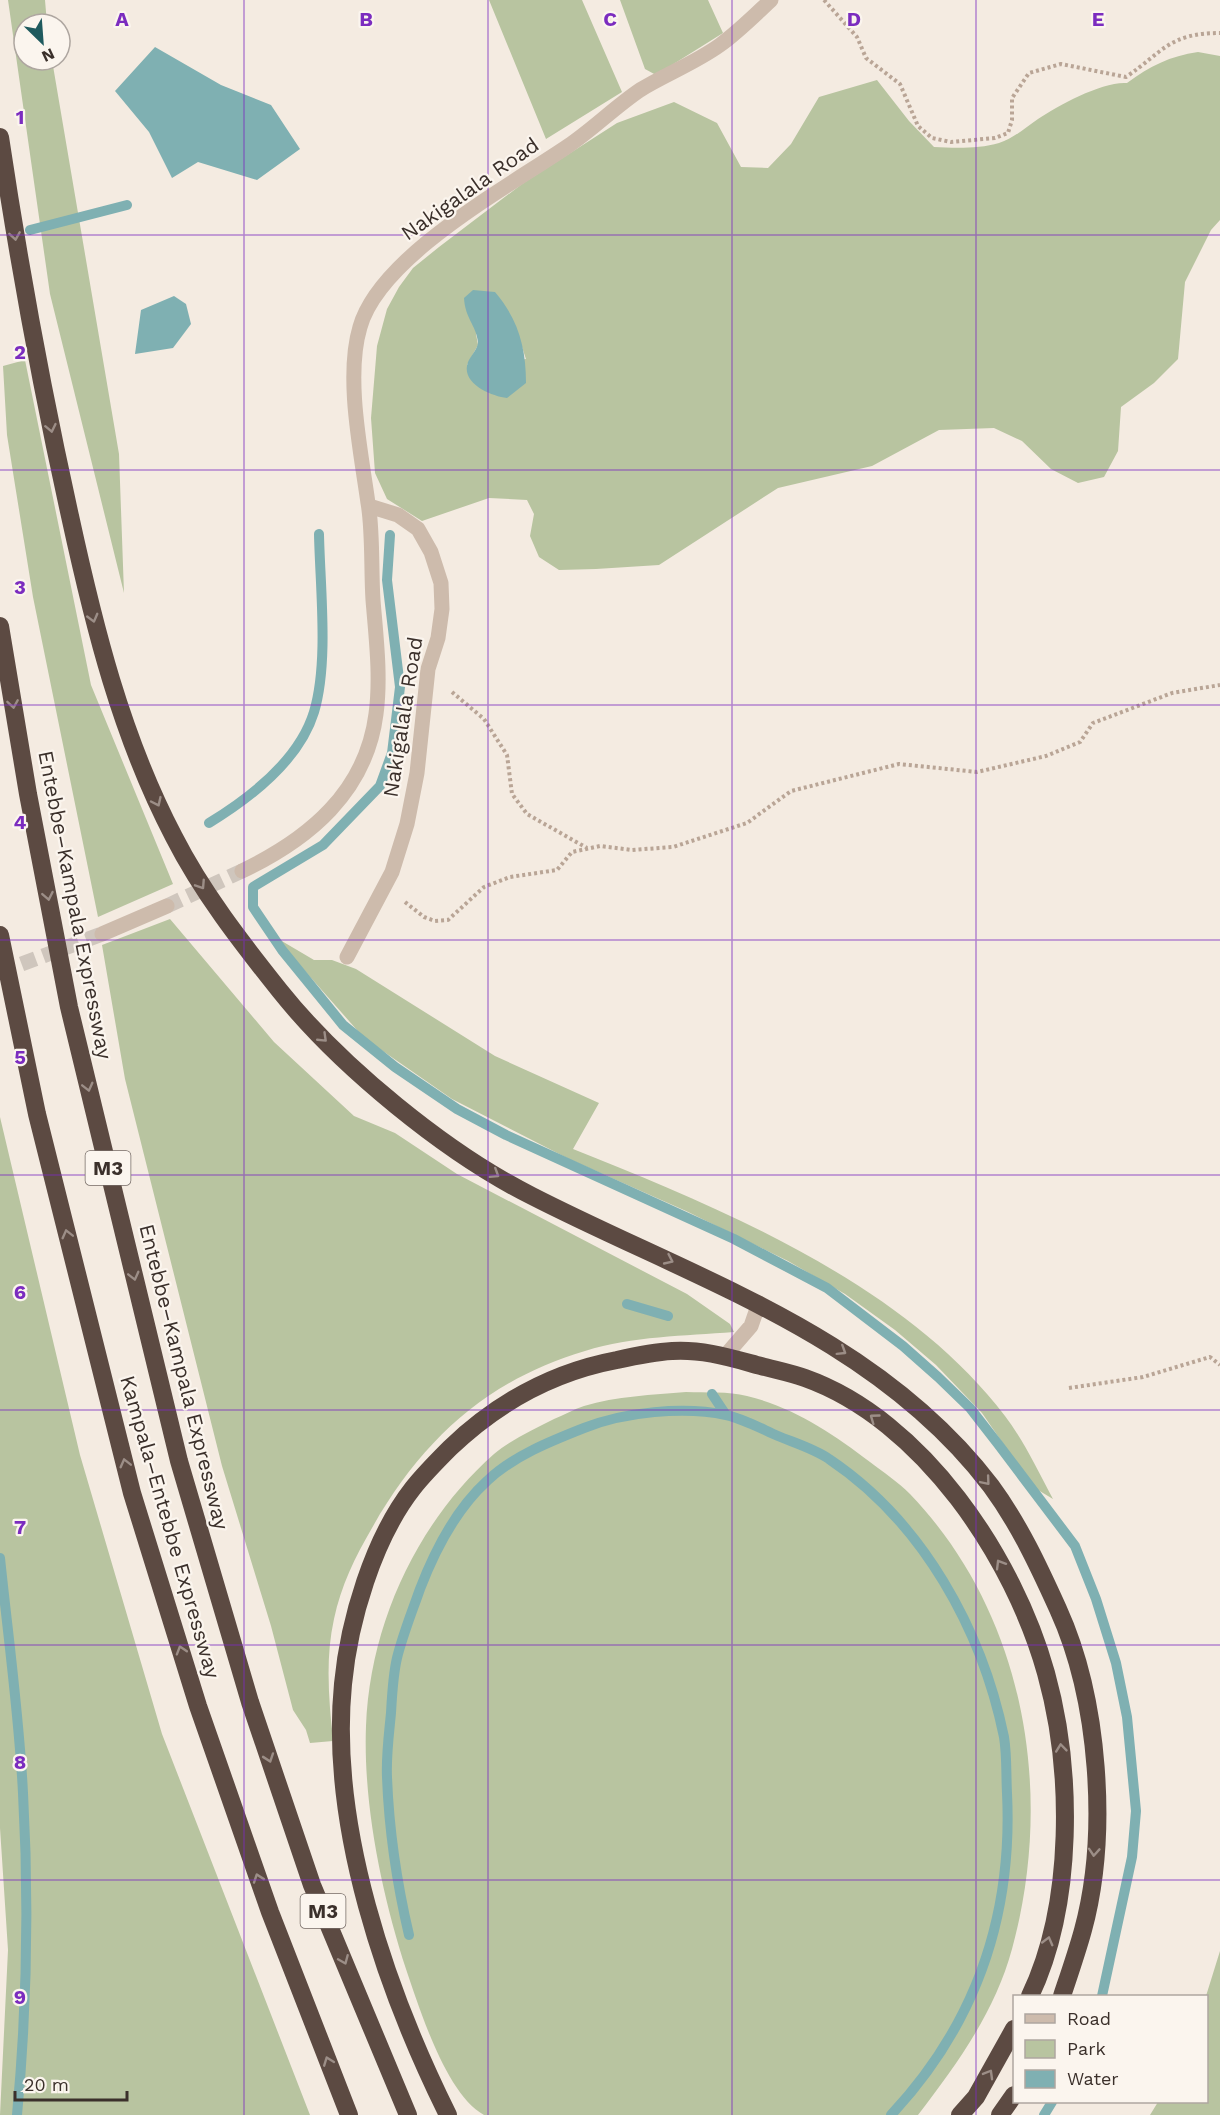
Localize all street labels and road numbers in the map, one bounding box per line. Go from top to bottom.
street label: Nakigalala Road [396,132,543,245]
street label: Nakigalala Road [377,635,428,799]
street label: Entebbe–Kampala Expressway [33,748,118,1062]
road number: M3 [86,1151,130,1185]
street label: Entebbe–Kampala Expressway [134,1221,235,1532]
street label: Kampala–Entebbe Expressway [115,1372,226,1681]
road number: M3 [300,1894,346,1928]

